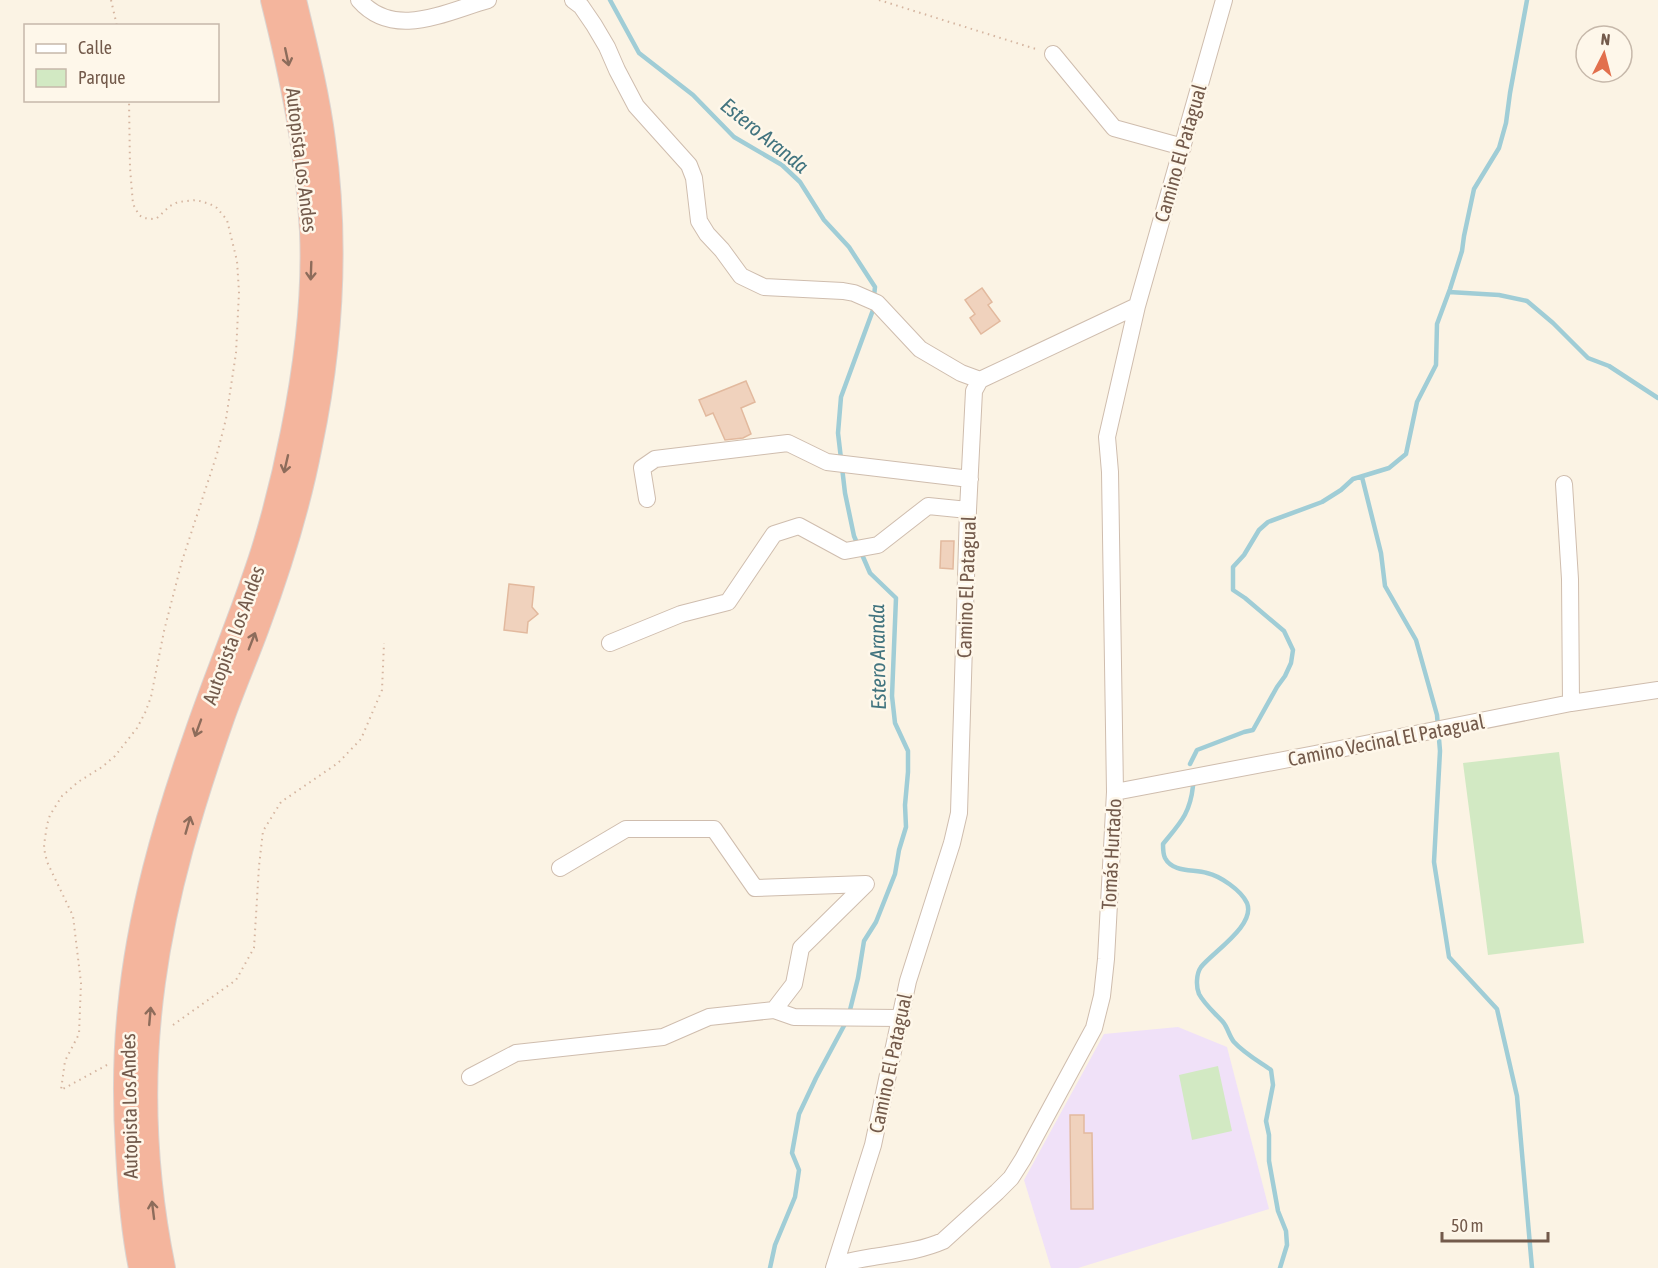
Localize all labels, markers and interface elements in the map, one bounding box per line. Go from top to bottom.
legend [24,24,219,102]
north arrow [1574,24,1634,84]
text: N [1600,30,1611,49]
text: Calle [78,37,112,58]
one-way arrow [281,47,293,66]
text: Parque [78,67,126,88]
street label: Camino El Patagual [1149,81,1211,225]
street label: Autopista Los Andes [282,86,322,234]
water label: Estero Aranda [716,92,814,178]
one-way arrow [306,260,317,280]
one-way arrow [280,454,291,473]
street label: Camino El Patagual [952,515,980,659]
street label: Autopista Los Andes [197,563,269,707]
water label: Estero Aranda [864,604,890,710]
one-way arrow [247,632,258,650]
street label: Camino Vecinal El Patagual [1286,710,1487,770]
one-way arrow [192,718,203,737]
street label: Tomás Hurtado [1097,798,1125,910]
one-way arrow [183,816,194,835]
street label: Camino El Patagual [864,990,916,1135]
one-way arrow [145,1006,156,1026]
street label: Autopista Los Andes [116,1033,142,1179]
one-way arrow [148,1201,159,1221]
scale bar [1442,1205,1548,1243]
text: 50 m [1451,1215,1483,1236]

